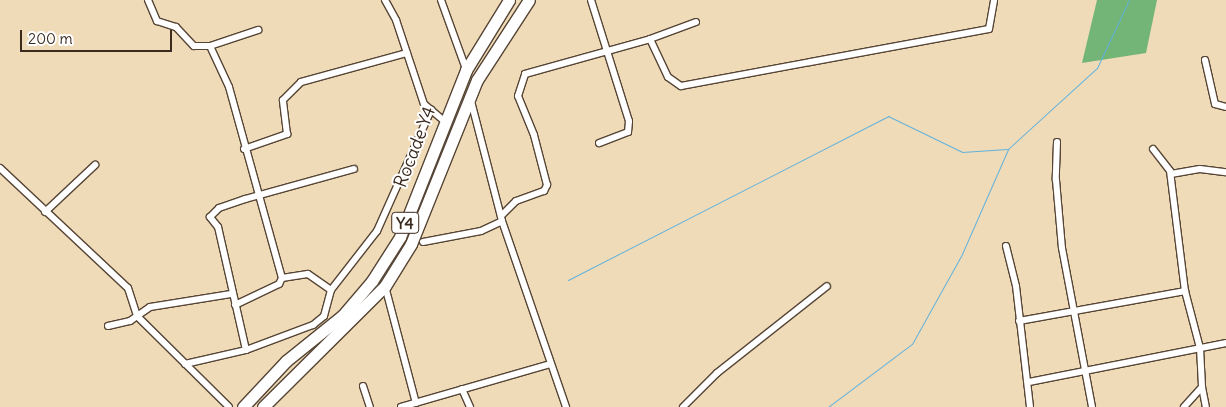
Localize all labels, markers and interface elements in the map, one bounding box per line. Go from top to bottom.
scale bar [22,20,175,52]
text: 200 m [28,29,73,48]
street label: Rocade Y4 [390,104,440,190]
road number: Y4 [390,210,420,237]

